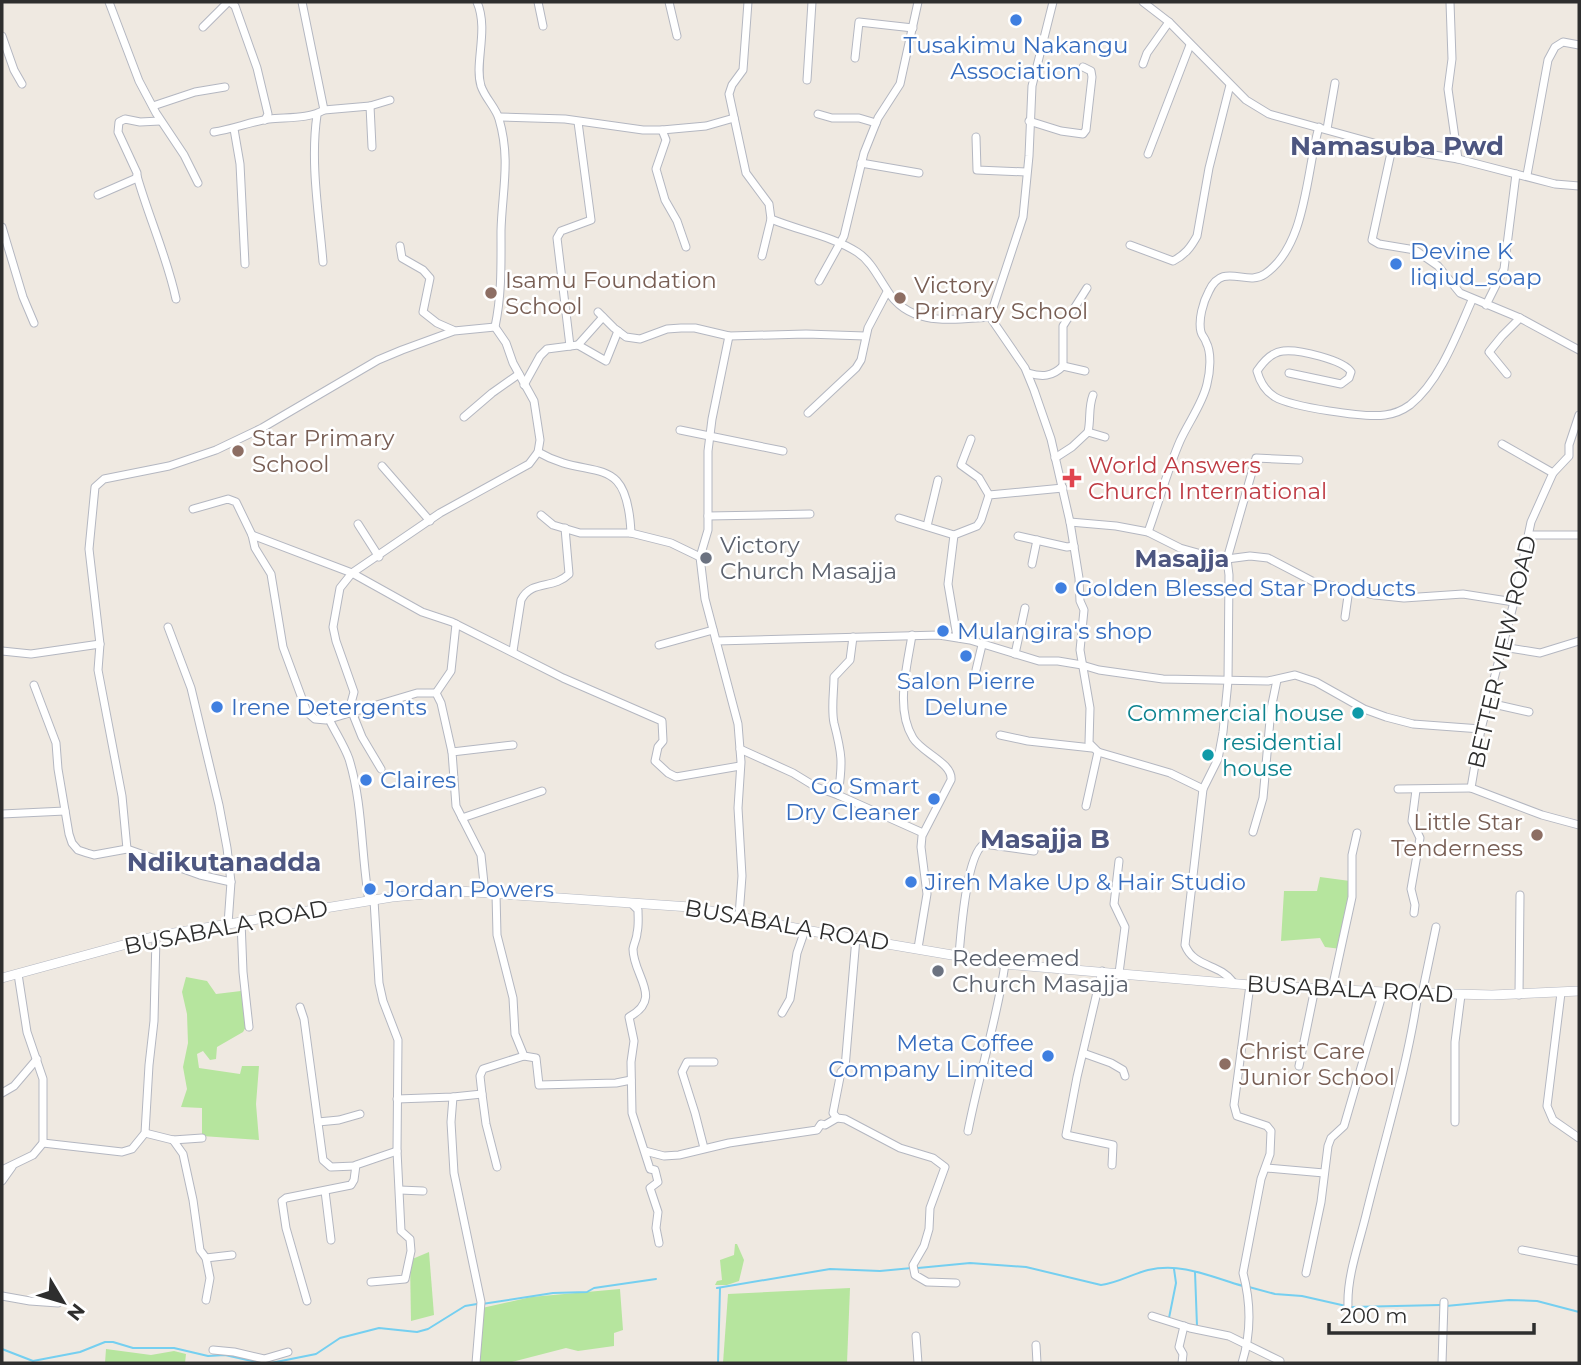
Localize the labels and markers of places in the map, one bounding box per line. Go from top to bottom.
marker: Tusakimu Nakangu Association [1008,12,1024,28]
place label: Tusakimu Nakangu Association [903,31,1129,85]
place label: Devine K liqiud_soap [1410,237,1542,291]
marker: Devine K liqiud_soap [1388,256,1404,272]
place label: Isamu Foundation School [505,266,717,320]
place label: Victory Primary School [914,271,1088,325]
marker: Isamu Foundation School [483,285,499,301]
marker: Victory Primary School [892,290,908,306]
place label: Star Primary School [252,424,395,478]
marker: Star Primary School [230,443,246,459]
place label: World Answers Church International [1088,451,1327,505]
marker: World Answers Church International [1062,468,1082,488]
place label: Victory Church Masajja [720,531,897,585]
marker: Victory Church Masajja [698,550,714,566]
place label: Golden Blessed Star Products [1075,574,1416,602]
marker: Golden Blessed Star Products [1053,580,1069,596]
place label: Mulangira's shop [957,617,1152,645]
marker: Mulangira's shop [935,623,951,639]
marker: Salon Pierre Delune [958,648,974,664]
place label: Salon Pierre Delune [897,667,1035,721]
place label: Irene Detergents [231,693,427,721]
marker: Irene Detergents [209,699,225,715]
place label: Commercial house [1127,699,1344,727]
marker: Commercial house [1350,705,1366,721]
place label: residential house [1222,728,1343,782]
marker: residential house [1200,747,1216,763]
place label: Claires [380,766,456,794]
marker: Claires [358,772,374,788]
place label: Go Smart Dry Cleaner [785,772,920,826]
marker: Go Smart Dry Cleaner [926,791,942,807]
place label: Little Star Tenderness [1391,808,1523,862]
marker: Little Star Tenderness [1529,827,1545,843]
place label: Jireh Make Up & Hair Studio [924,868,1246,896]
marker: Jireh Make Up & Hair Studio [903,874,919,890]
place label: Jordan Powers [383,875,554,903]
marker: Jordan Powers [362,881,378,897]
place label: Redeemed Church Masajja [952,944,1129,998]
marker: Redeemed Church Masajja [930,963,946,979]
place label: Meta Coffee Company Limited [828,1029,1034,1083]
place label: Christ Care Junior School [1238,1037,1395,1091]
marker: Meta Coffee Company Limited [1040,1048,1056,1064]
marker: Christ Care Junior School [1217,1056,1233,1072]

